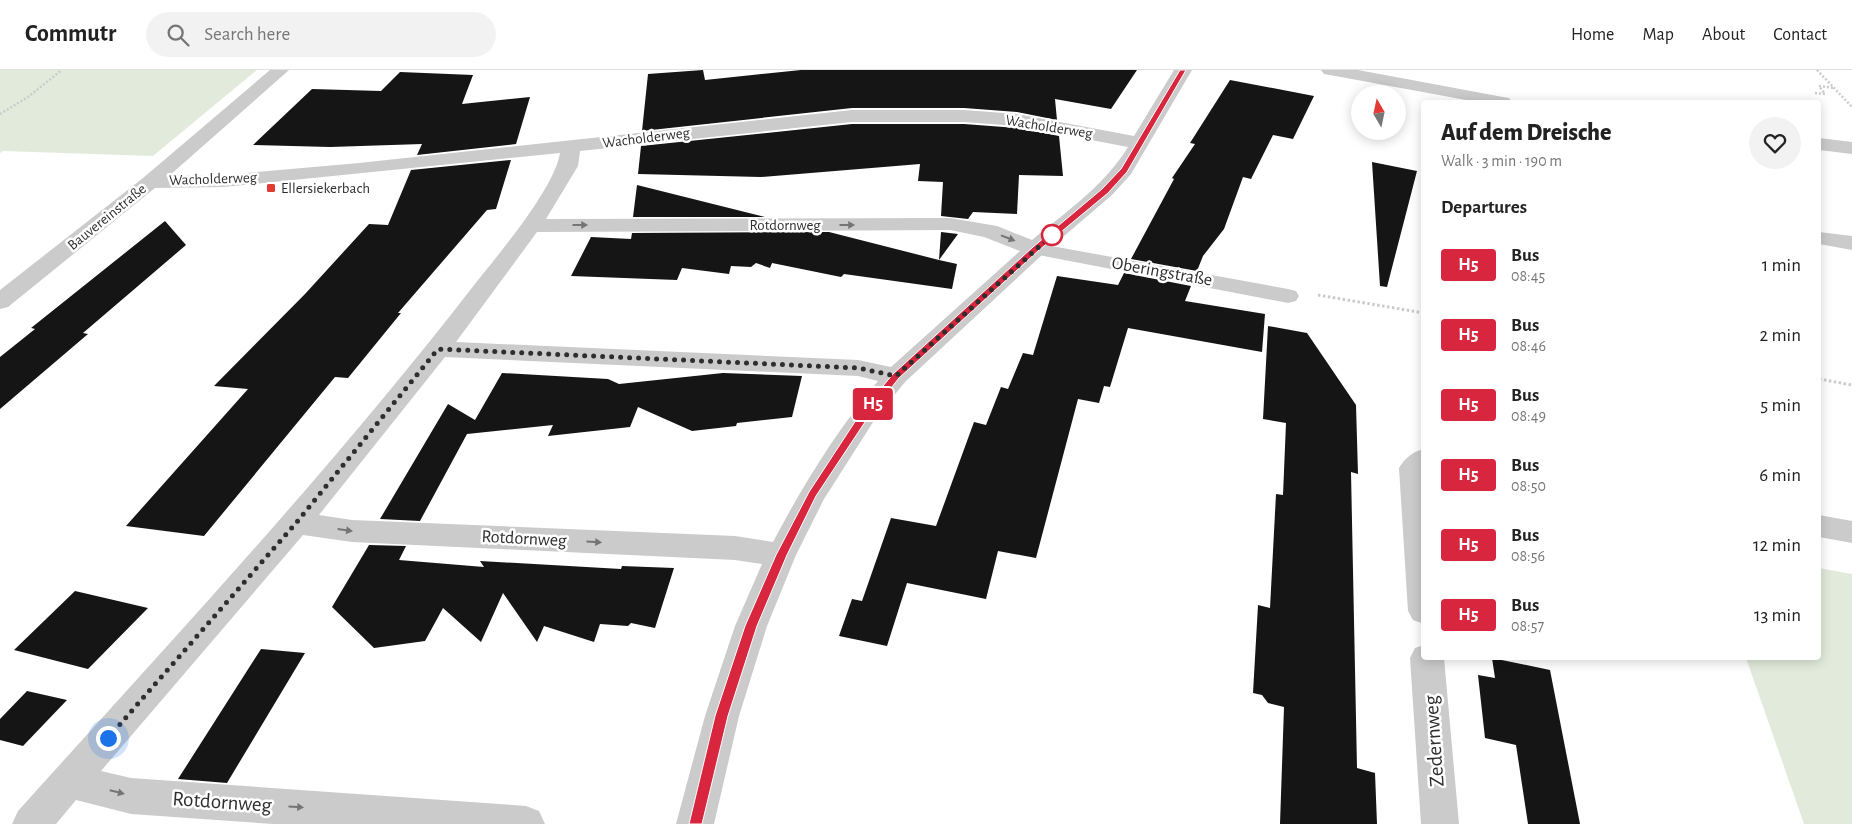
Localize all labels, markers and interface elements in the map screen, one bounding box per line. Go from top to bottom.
search box [146,12,496,57]
icon: search [164,21,192,49]
text: Commutr [25,22,116,46]
text: Search here [204,25,290,44]
text: Home [1571,26,1614,44]
text: Map [1642,26,1674,44]
text: About [1702,26,1745,44]
text: Contact [1773,26,1827,44]
north arrow [1351,85,1406,140]
map controls [1351,85,1406,140]
street label: Wacholderweg [1004,113,1094,141]
button: heart [1749,117,1801,169]
text: Auf dem Dreische [1441,121,1611,145]
street label: Wacholderweg [601,125,691,151]
text: Walk · 3 min · 190 m [1441,153,1562,169]
street label: Wacholderweg [169,170,258,188]
street label: Bauvereinstraße [65,181,149,253]
place label: Ellersiekerbach [281,181,370,196]
marker: Ellersiekerbach [265,182,277,194]
text: Departures [1441,198,1527,217]
street label: Rotdornweg [750,218,821,233]
one-way arrow [572,221,588,229]
one-way arrow [840,221,856,229]
unlabelled marker [1041,224,1063,246]
one-way arrow [1001,234,1016,242]
text: Bus [1511,246,1539,265]
street label: Oberingstraße [1110,254,1214,290]
text: H5 [1458,256,1479,274]
text: 1 min [1762,256,1801,275]
text: 08:45 [1511,268,1545,284]
text: Bus [1511,316,1539,335]
text: H5 [1458,326,1479,344]
text: 2 min [1760,326,1801,345]
text: 08:46 [1511,338,1546,354]
text: Bus [1511,386,1539,405]
line badge: H5 [850,388,896,420]
text: H5 [863,395,883,413]
text: H5 [1458,396,1479,414]
text: 5 min [1760,396,1801,415]
text: 08:49 [1511,408,1546,424]
text: Bus [1511,456,1539,475]
text: H5 [1458,466,1479,484]
text: 6 min [1759,466,1801,485]
text: 08:50 [1511,478,1546,494]
one-way arrow [337,526,353,534]
text: Bus [1511,526,1539,545]
street label: Rotdornweg [481,528,567,550]
text: H5 [1458,536,1479,554]
text: 12 min [1753,536,1801,555]
one-way arrow [587,538,603,546]
text: 08:56 [1511,548,1545,564]
text: Bus [1511,596,1539,615]
text: H5 [1458,606,1479,624]
text: 13 min [1754,606,1801,625]
text: 08:57 [1511,618,1544,634]
street label: Zedernweg [1420,694,1448,787]
your location [96,726,121,751]
one-way arrow [110,788,125,796]
street label: Rotdornweg [172,788,273,816]
one-way arrow [289,804,305,812]

